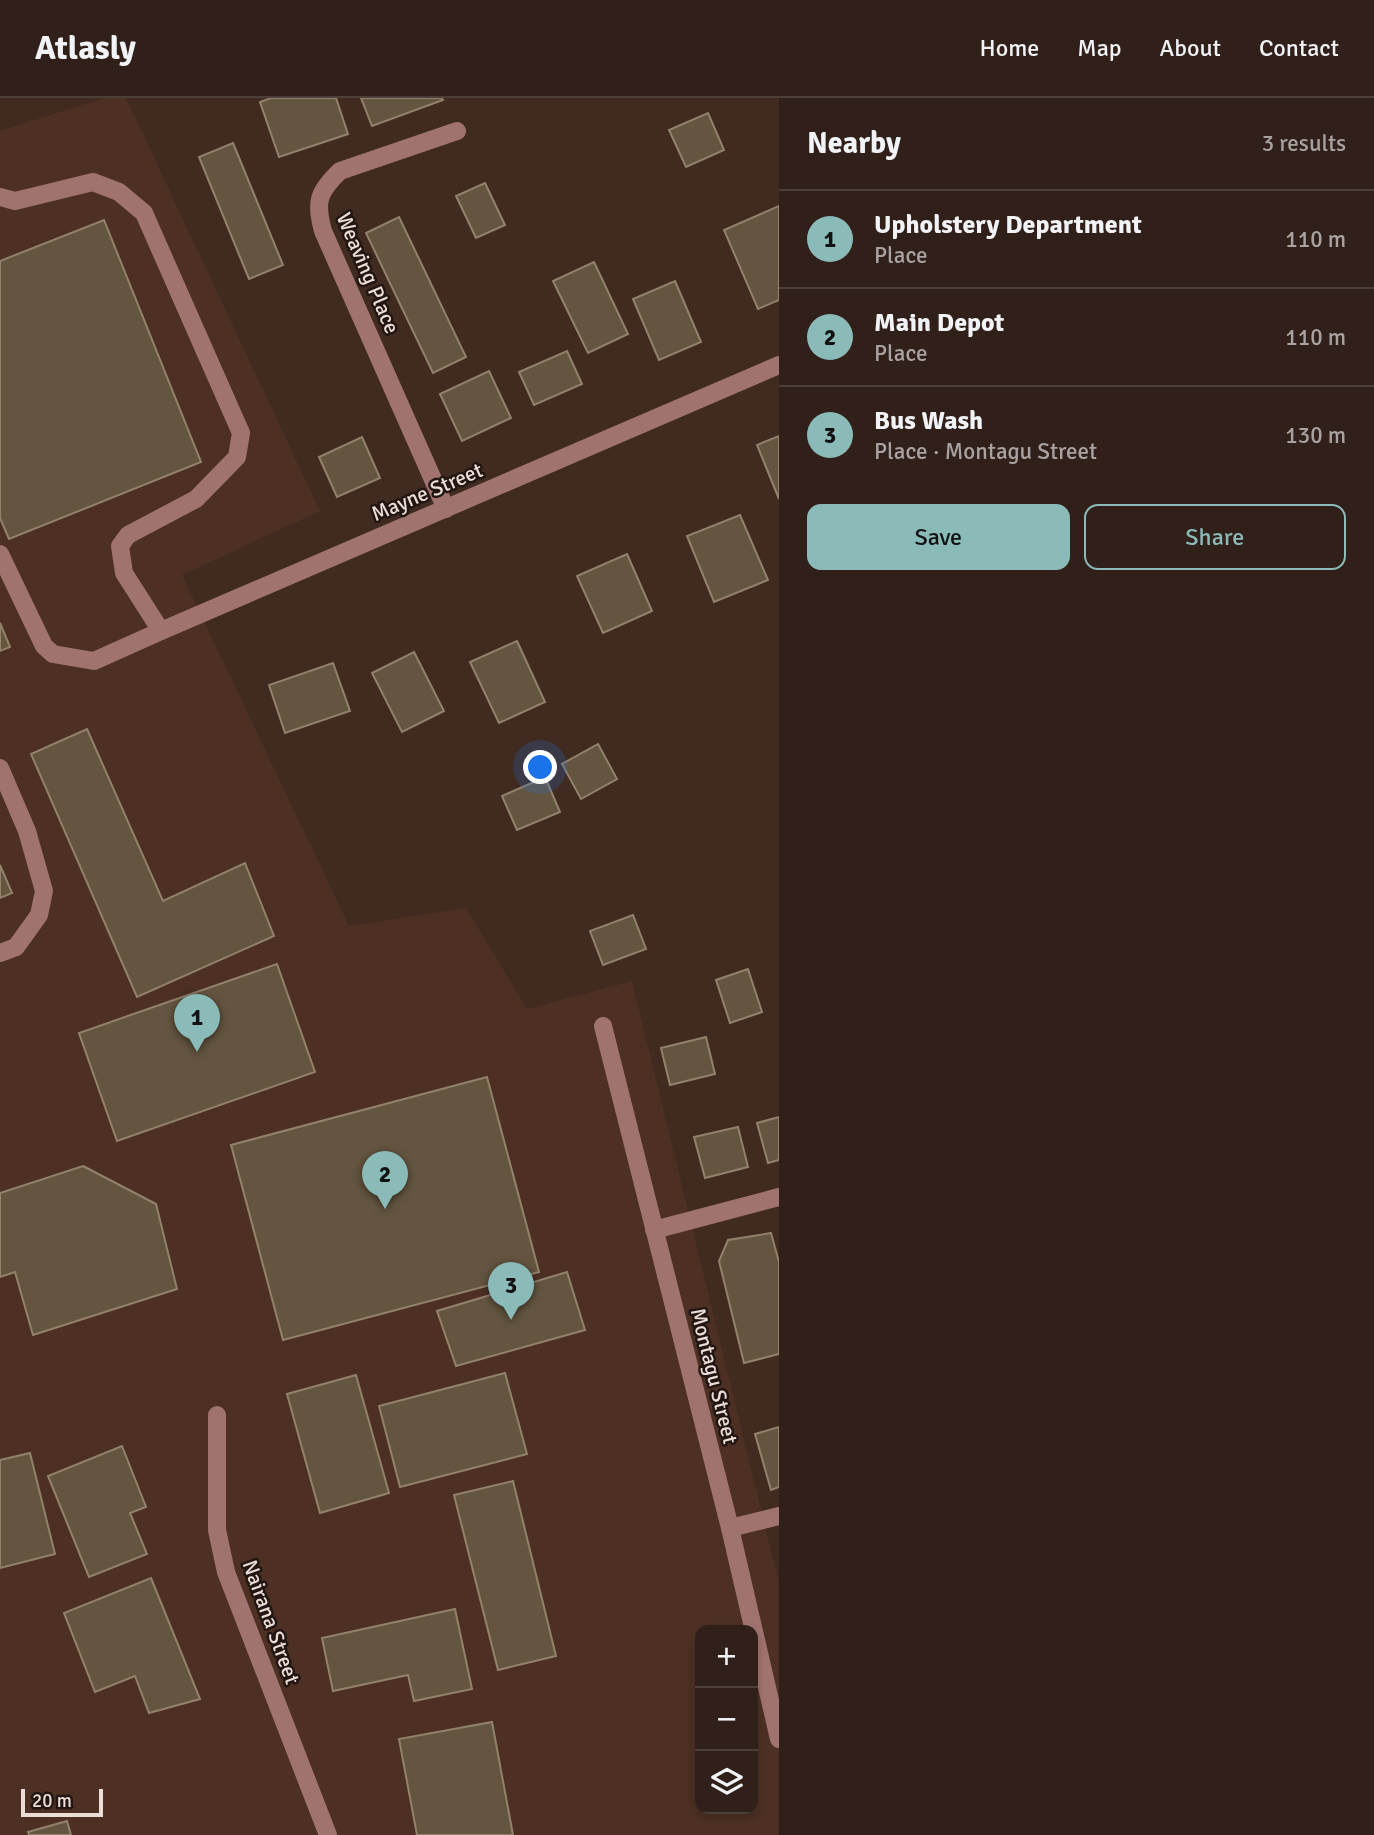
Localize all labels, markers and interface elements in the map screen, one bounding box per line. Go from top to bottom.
text: Atlasly [35,28,136,69]
text: Home [979,33,1039,63]
text: Map [1077,33,1122,63]
text: About [1160,33,1221,63]
text: Contact [1259,33,1339,63]
text: Nearby [807,125,901,162]
text: 3 results [1262,129,1346,158]
street label: Weaving Place [331,209,405,337]
text: Upholstery Department [874,209,1142,241]
text: 1 [824,225,836,254]
text: 110 m [1285,225,1346,254]
text: Place [874,241,928,270]
text: Main Depot [874,307,1004,339]
text: 2 [824,323,836,352]
text: 110 m [1285,323,1346,352]
text: Place [874,339,928,368]
text: Bus Wash [874,405,983,437]
text: 3 [824,421,836,450]
text: 130 m [1285,421,1346,450]
text: Place · Montagu Street [874,437,1097,466]
street label: Mayne Street [367,457,487,527]
button: Save [807,504,1070,570]
button: Share [1084,504,1346,570]
your location [523,750,557,784]
pin: 1 [174,994,220,1052]
pin: 2 [362,1151,408,1209]
pin: 3 [488,1262,534,1320]
street label: Montagu Street [685,1305,743,1447]
street label: Nairana Street [236,1556,306,1688]
map controls [695,1625,758,1814]
button: + [695,1625,758,1688]
button: − [695,1688,758,1751]
button: layers [695,1751,758,1814]
scale bar [21,1786,103,1818]
text: 20 m [32,1789,72,1813]

